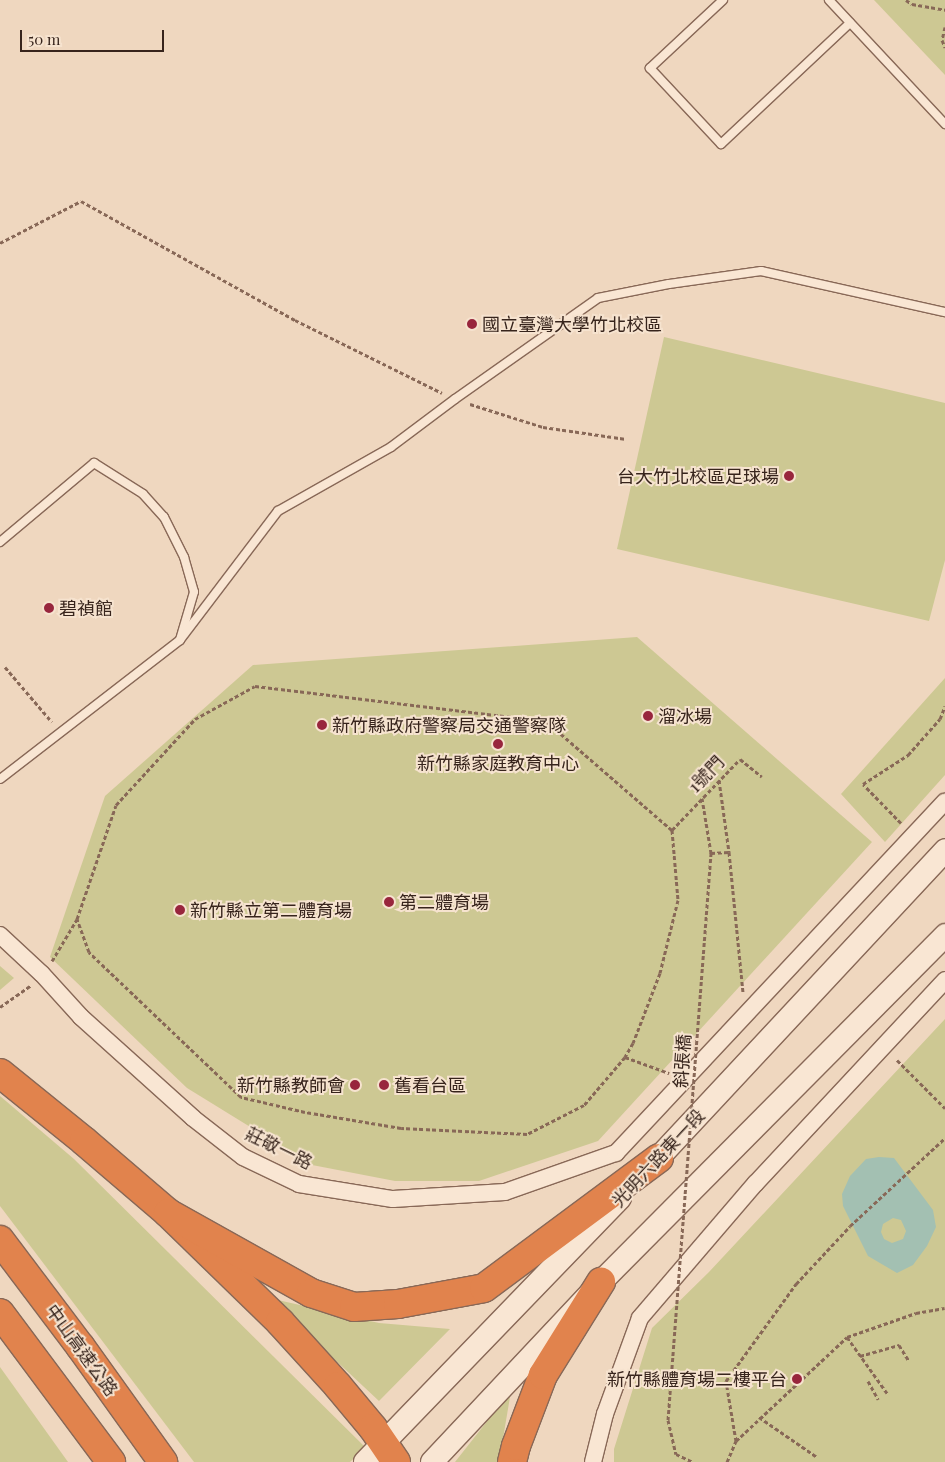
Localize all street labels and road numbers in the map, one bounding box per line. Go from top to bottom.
street label: 1號門 [683,751,729,797]
street label: 斜張橋 [669,1033,695,1089]
street label: 光明六路東一段 [607,1105,709,1211]
street label: 莊敬一路 [242,1123,316,1173]
street label: 中山高速公路 [42,1300,122,1400]

